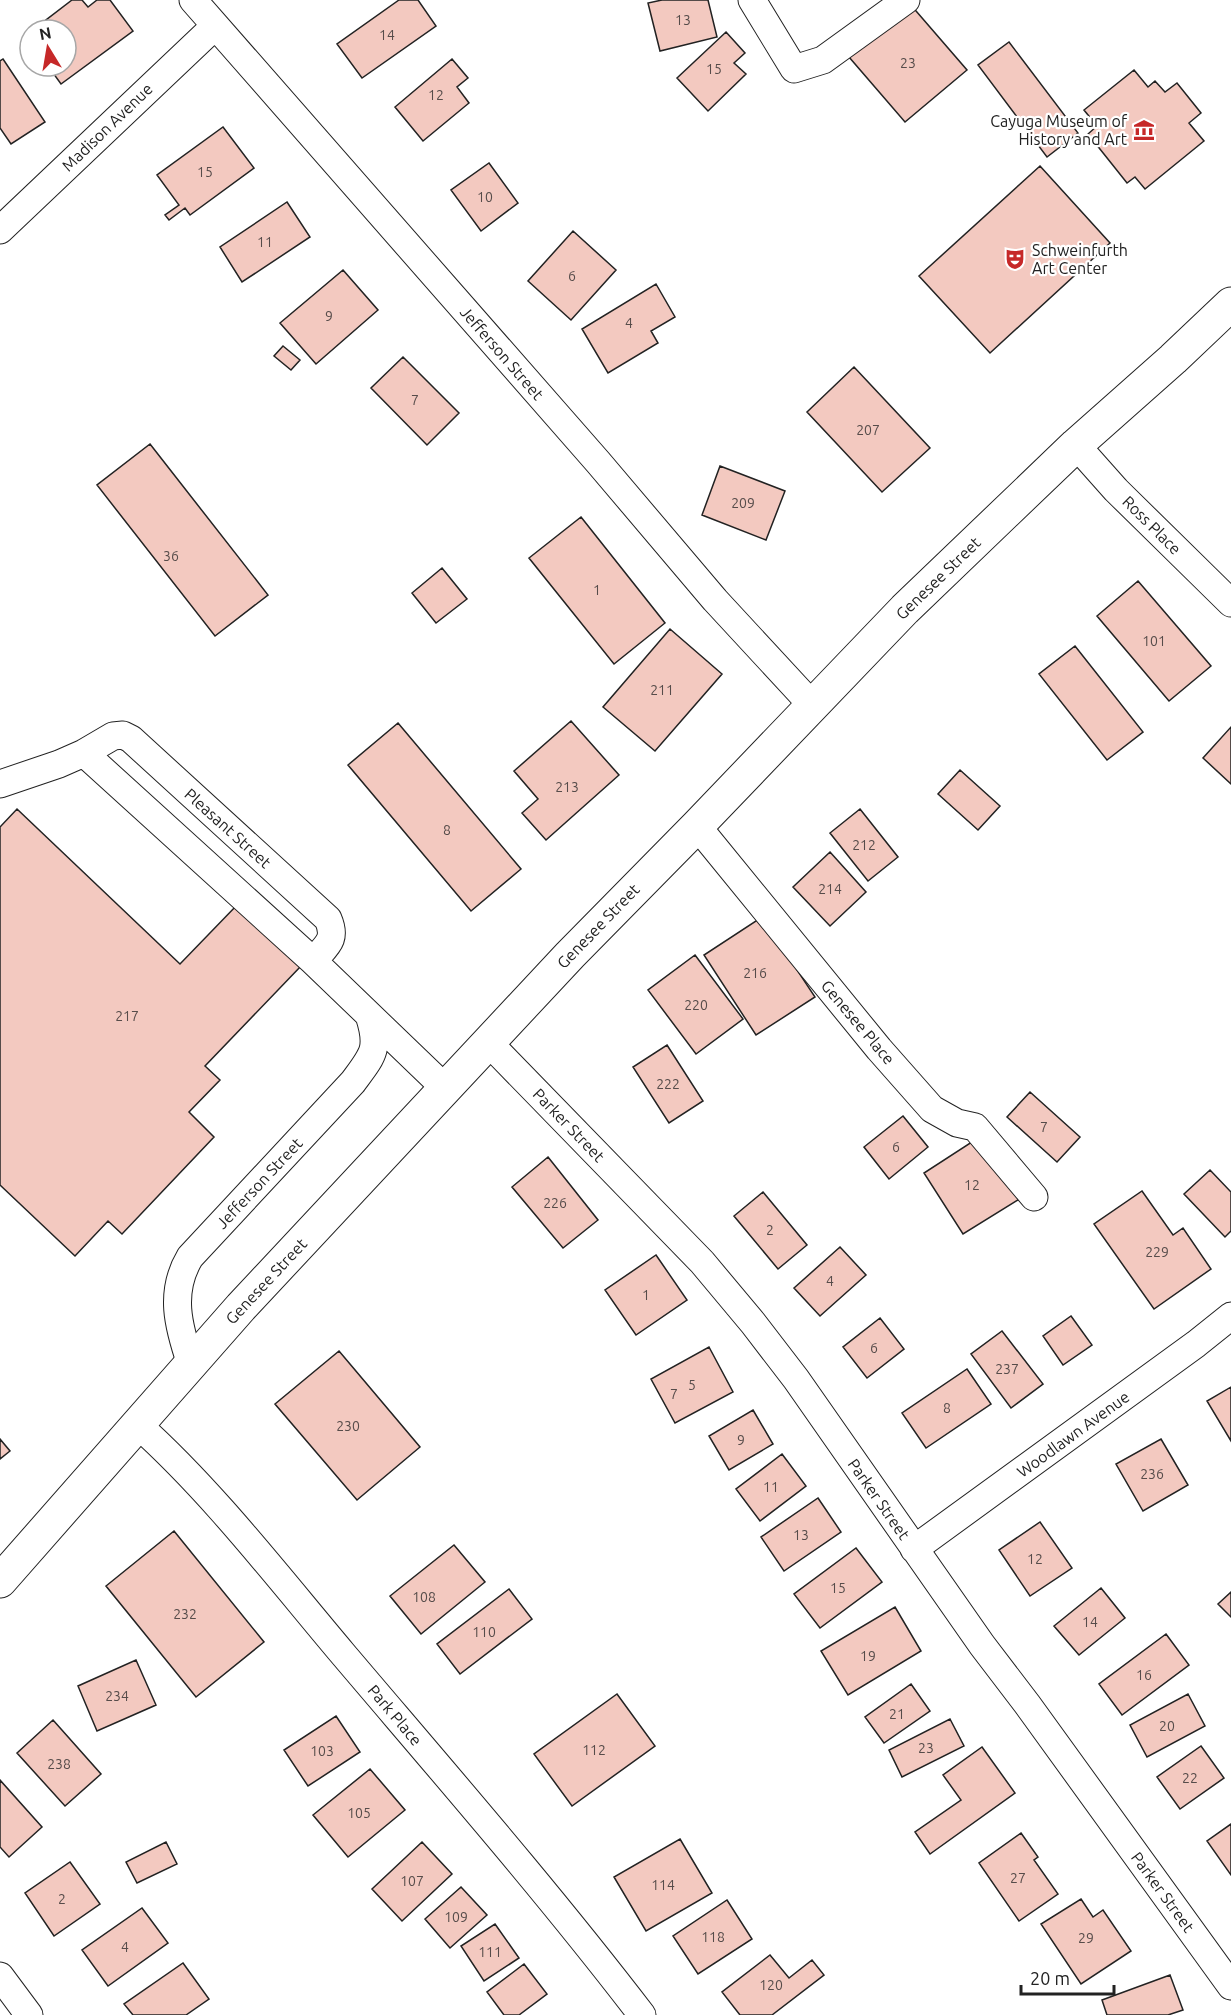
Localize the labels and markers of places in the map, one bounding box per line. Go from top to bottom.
place label: Cayuga Museum of History and Art [990,112,1128,148]
museum icon: Cayuga Museum of History and Art [1132,118,1156,142]
place label: Schweinfurth Art Center [1032,241,1128,277]
theatre icon: Schweinfurth Art Center [1003,247,1027,271]

